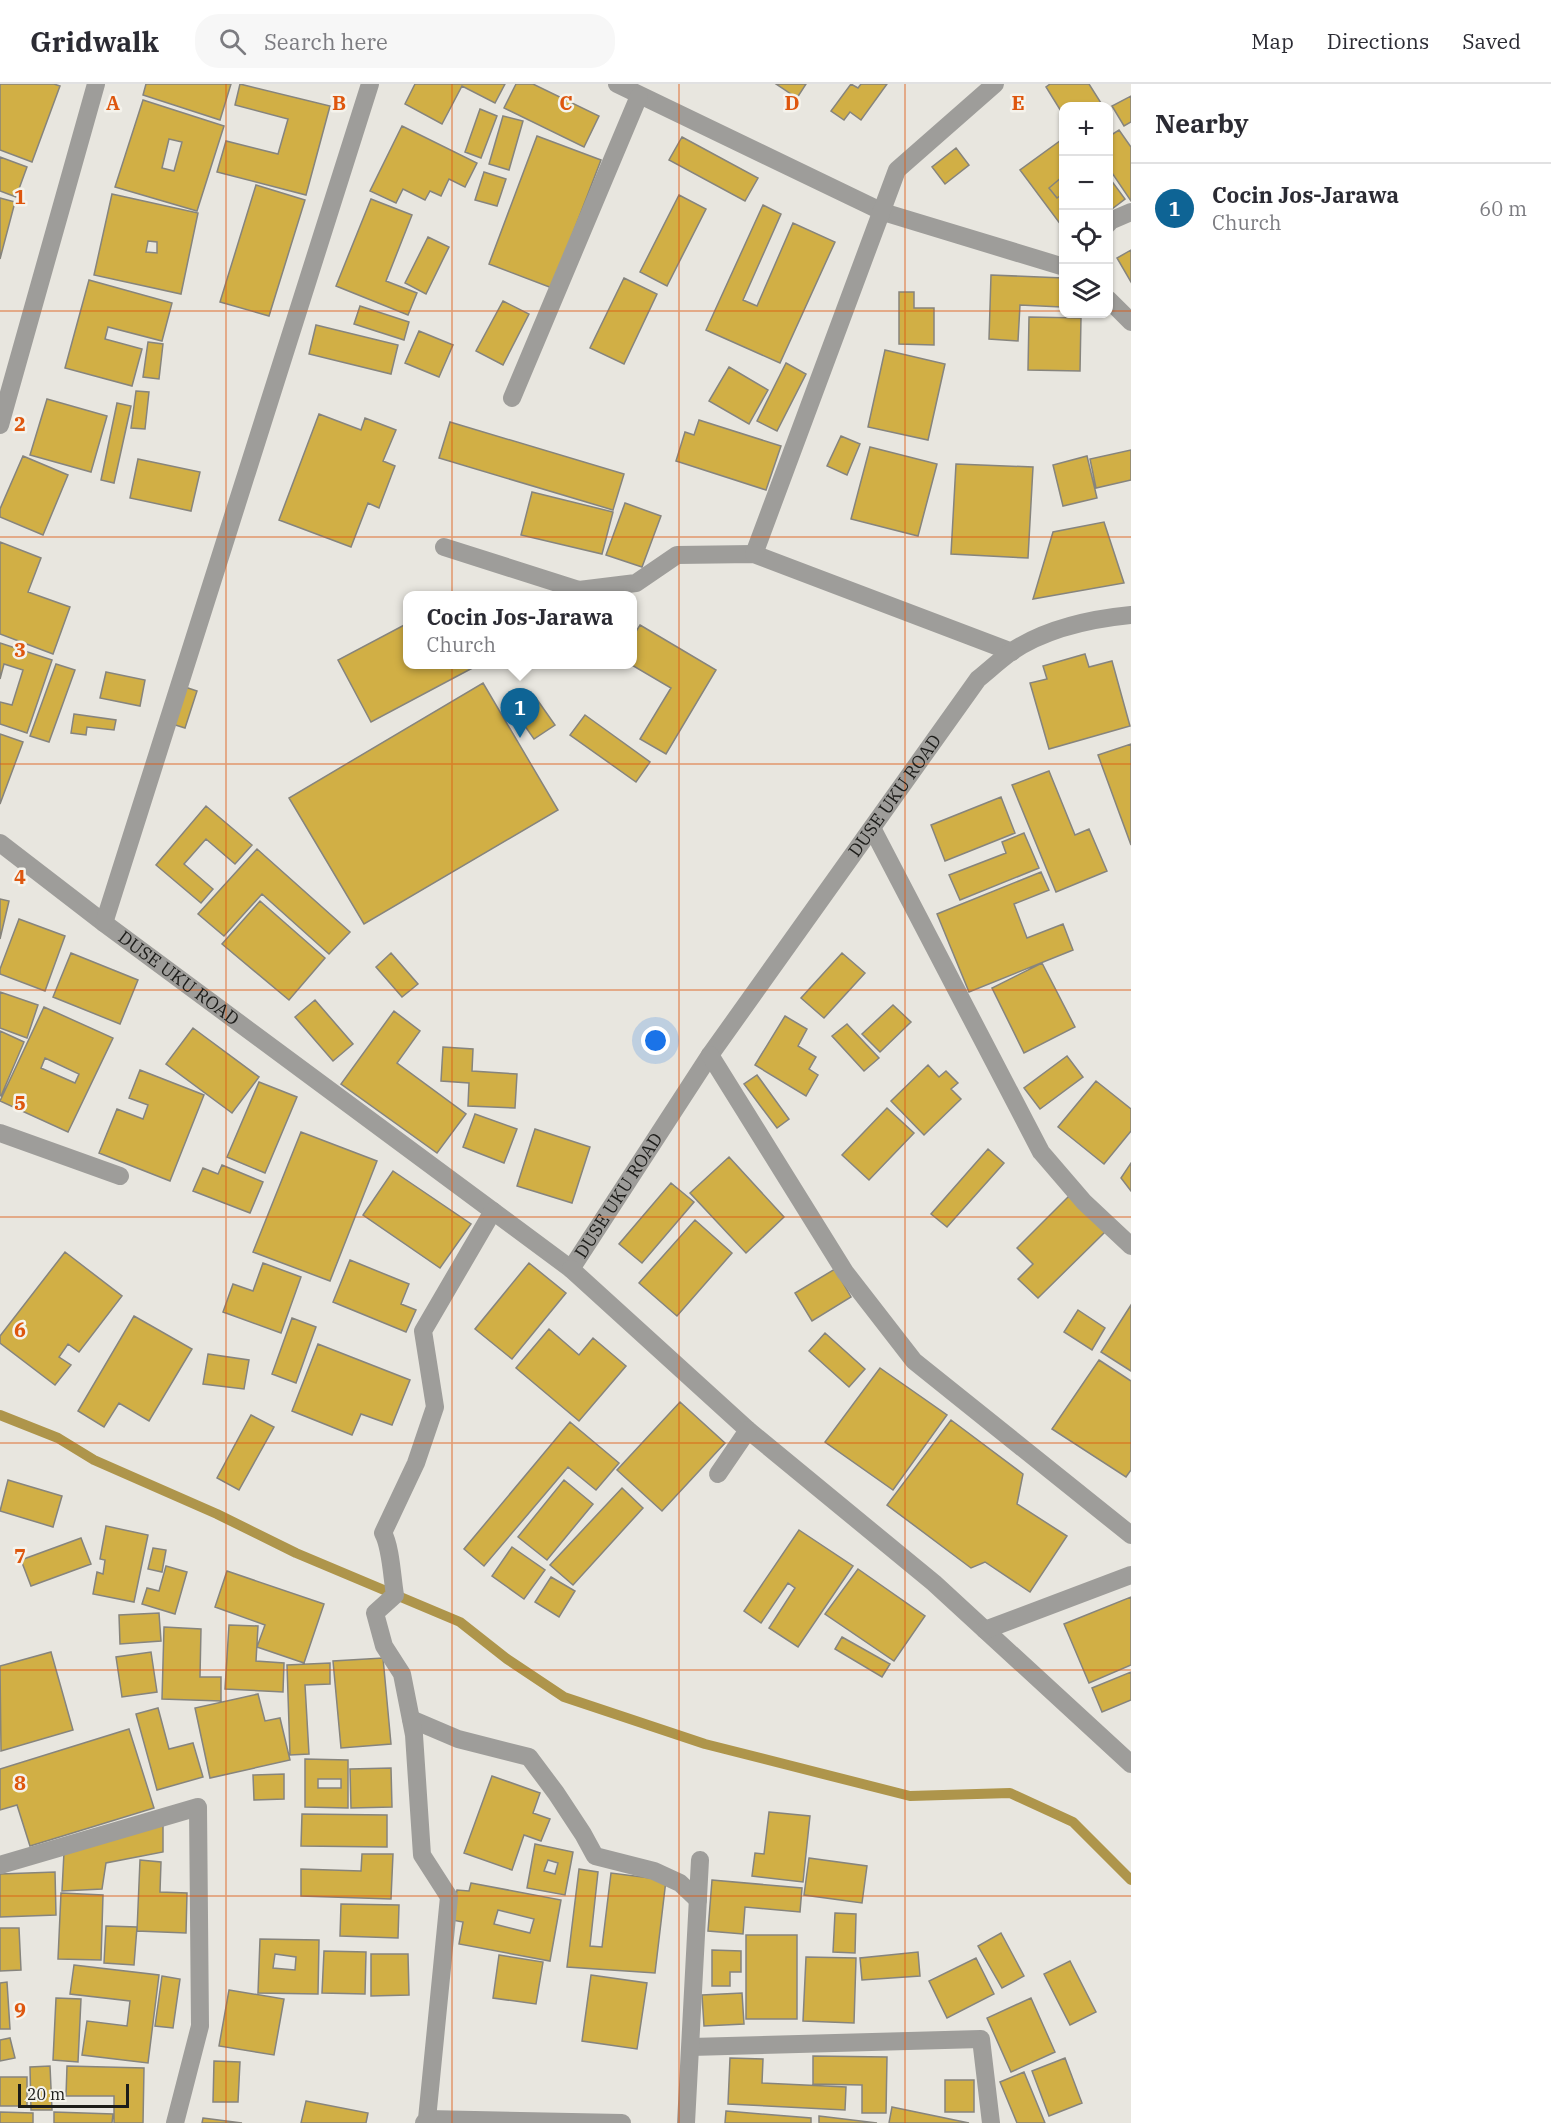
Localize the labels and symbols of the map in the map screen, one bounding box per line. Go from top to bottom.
text: A [106,89,120,116]
text: B [332,89,346,116]
text: C [559,89,573,116]
text: D [784,89,800,116]
text: E [1011,89,1025,116]
text: 1 [14,183,26,210]
text: 2 [14,410,26,437]
text: 3 [14,636,26,663]
pin: 1 [500,688,540,738]
street label: DUSE UKU ROAD [843,730,946,861]
text: 4 [14,863,26,890]
street label: DUSE UKU ROAD [114,925,244,1030]
your location [641,1026,670,1055]
text: 5 [14,1089,26,1116]
street label: DUSE UKU ROAD [569,1128,667,1262]
text: 6 [14,1316,26,1343]
text: 7 [14,1542,26,1569]
text: 8 [14,1769,26,1796]
text: 9 [14,1996,26,2023]
scale bar [18,2081,129,2108]

